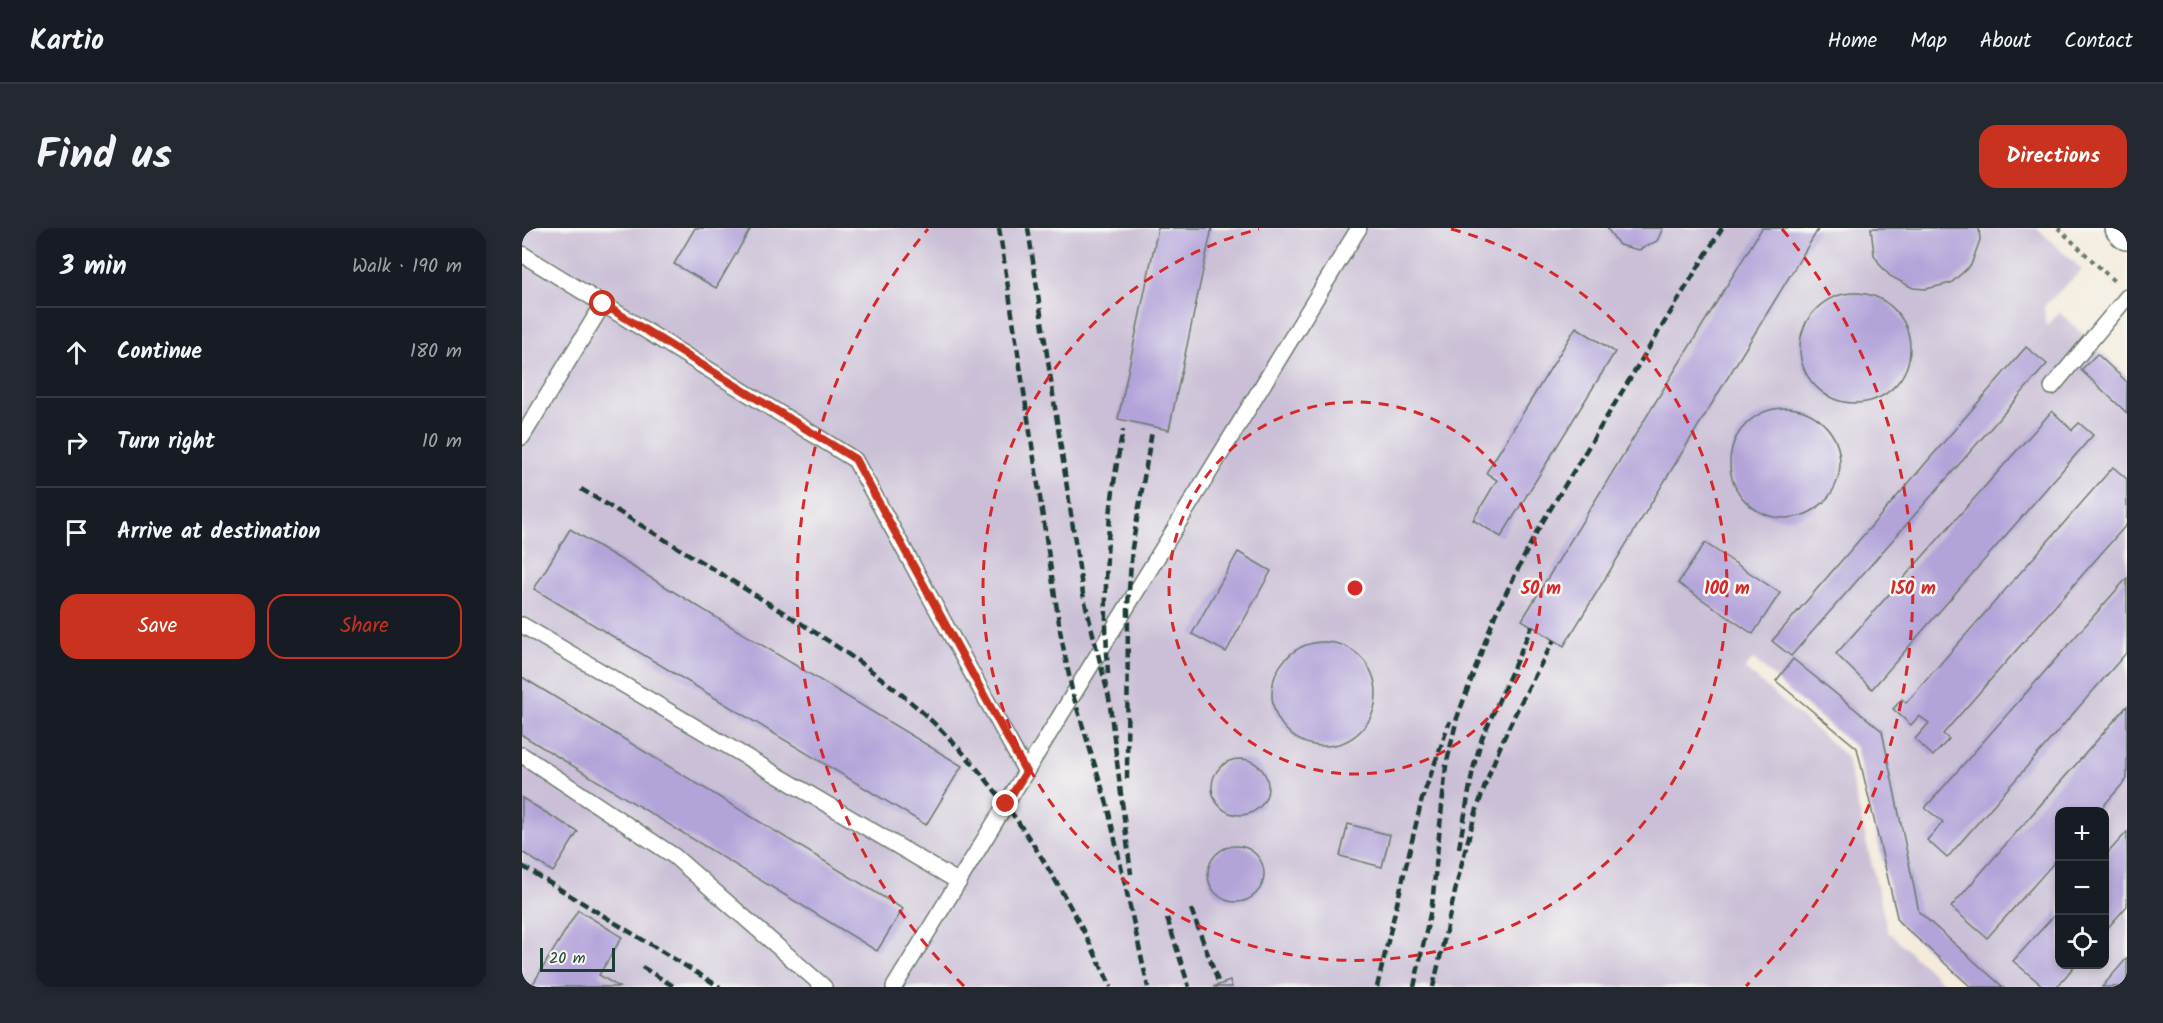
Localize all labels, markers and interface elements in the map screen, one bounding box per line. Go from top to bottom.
text: Kartio [30,19,104,64]
text: Home [1828,25,1877,58]
text: Map [1910,25,1947,58]
text: About [1980,25,2031,58]
text: Contact [2064,25,2133,58]
text: Find us [36,123,172,190]
button: Directions [1979,125,2127,188]
text: 3 min [60,246,127,288]
text: Walk · 190 m [352,251,462,283]
route start [589,290,615,316]
text: Continue [117,335,202,370]
icon: ahead [60,336,93,369]
text: 180 m [410,336,462,368]
text: Turn right [117,425,215,460]
icon: right [60,426,93,459]
text: 10 m [422,426,462,458]
text: Arrive at destination [117,515,320,550]
icon: arrive [60,516,93,549]
text: 50 m [1520,575,1561,604]
text: 100 m [1704,575,1750,604]
text: 150 m [1890,575,1936,604]
centre of rings [1345,578,1365,598]
button: Save [60,594,255,659]
button: Share [267,594,462,659]
route end [992,790,1018,816]
map controls [2055,807,2109,969]
button: + [2055,807,2109,861]
button: − [2055,861,2109,915]
button: locate [2055,915,2109,969]
scale bar [540,945,615,972]
text: 20 m [549,946,585,971]

